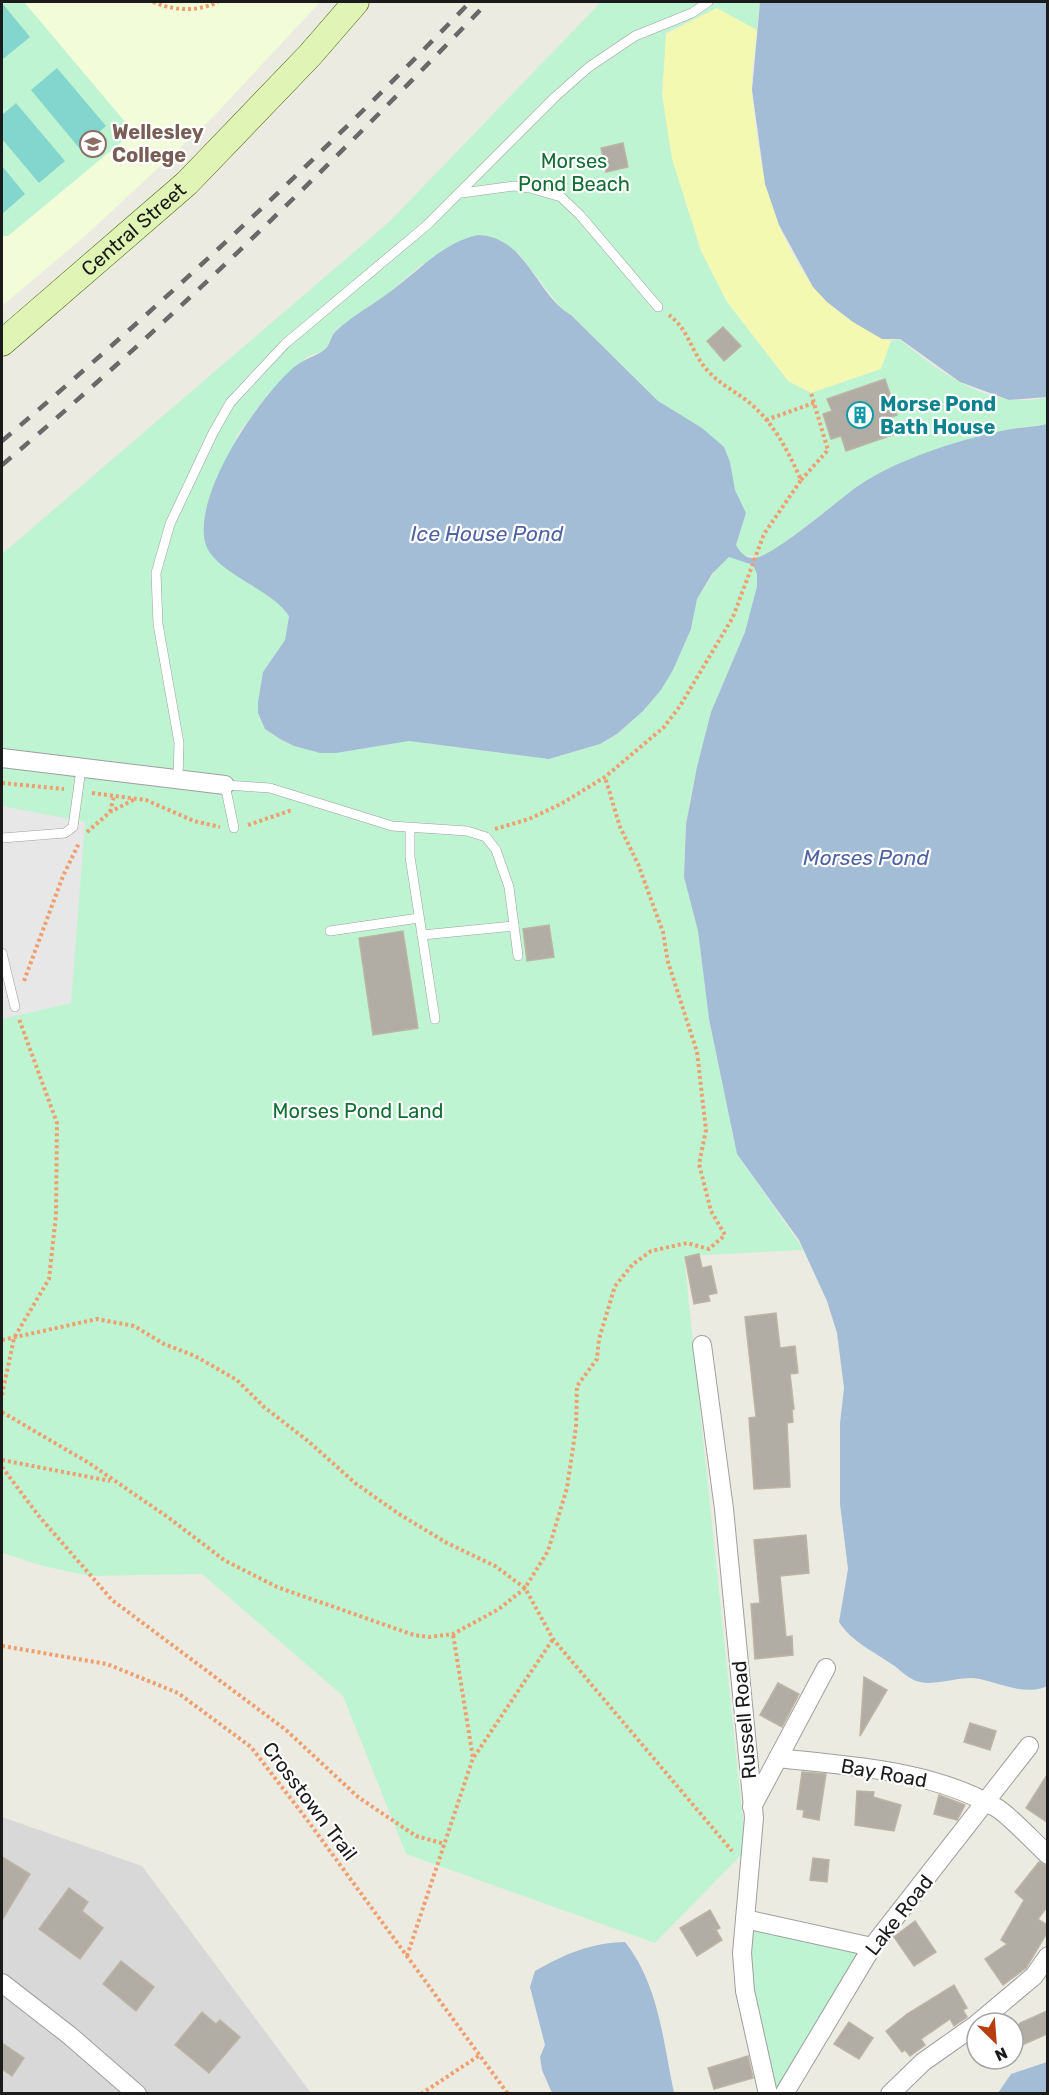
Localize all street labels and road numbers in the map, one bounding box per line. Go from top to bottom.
street label: Central Street [76,177,191,281]
street label: Russell Road [727,1660,761,1780]
street label: Crosstown Trail [258,1737,362,1865]
street label: Bay Road [839,1754,929,1792]
street label: Lake Road [860,1870,938,1960]

